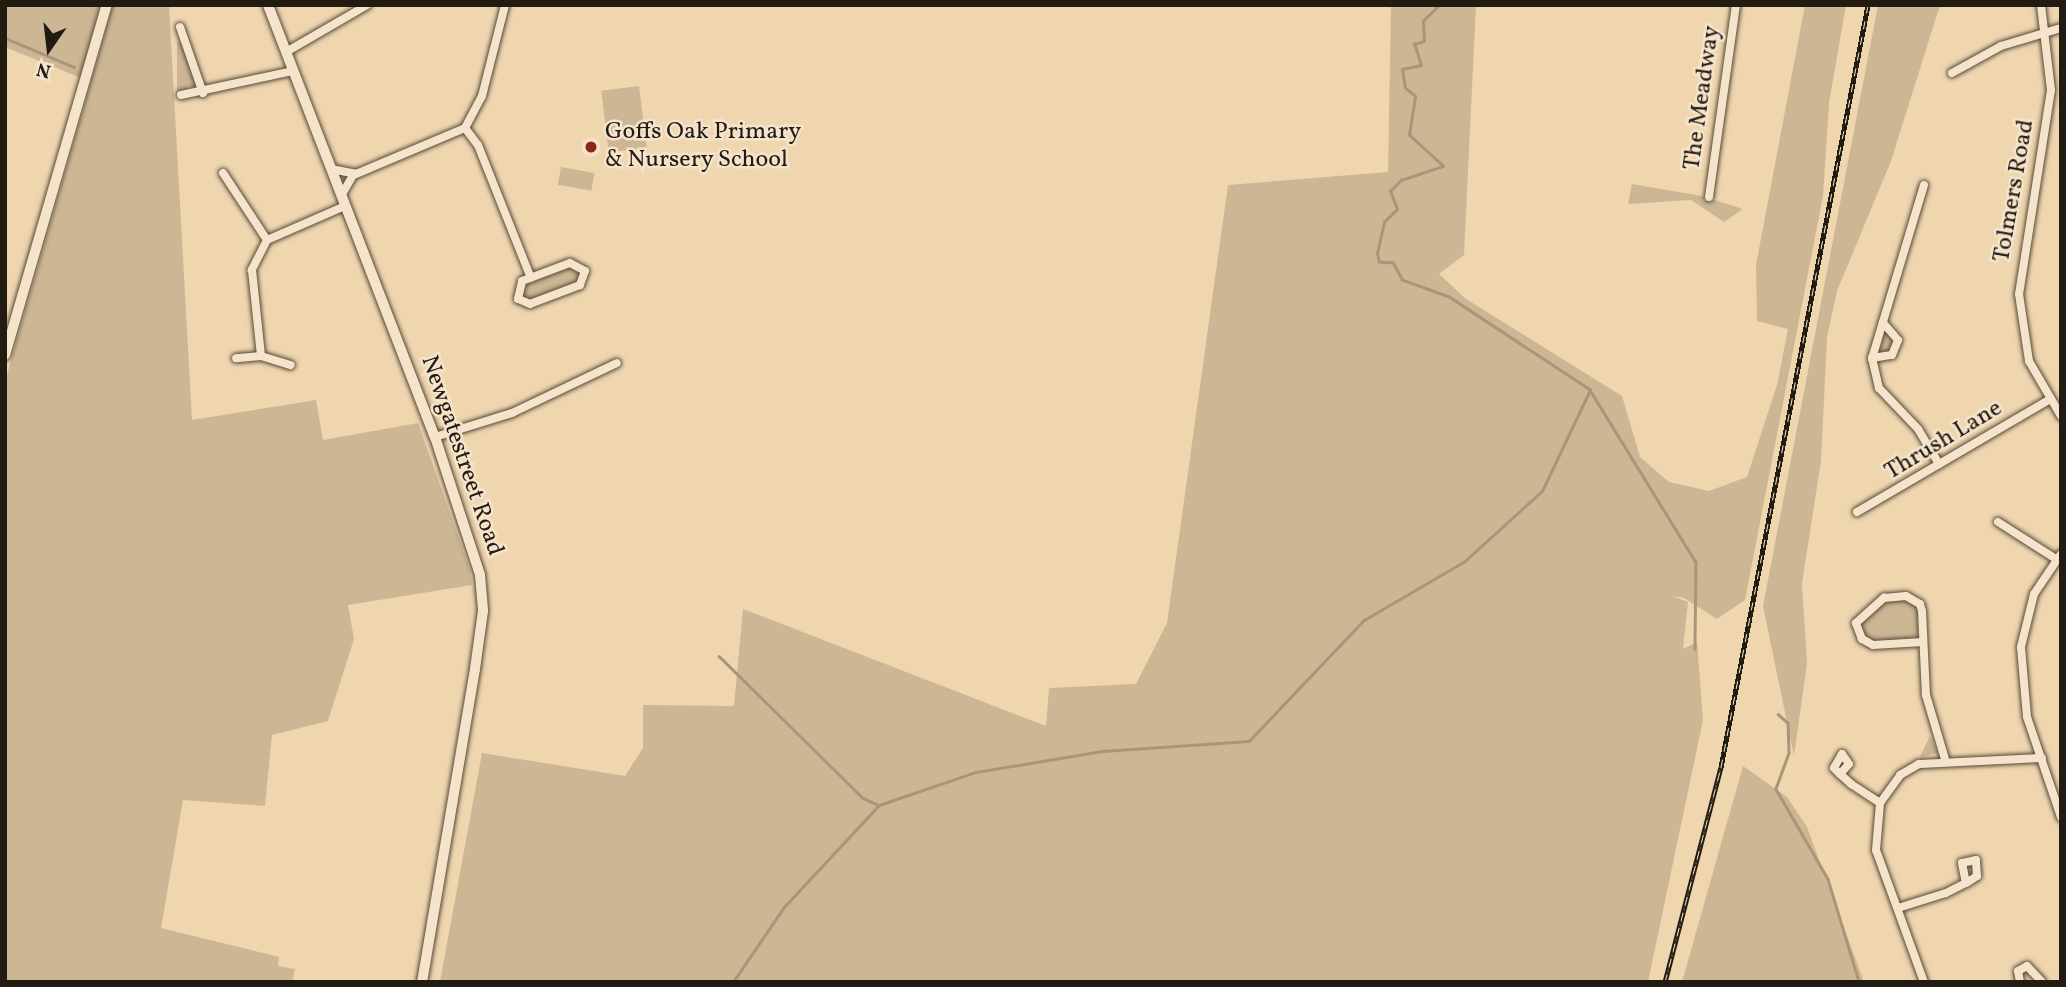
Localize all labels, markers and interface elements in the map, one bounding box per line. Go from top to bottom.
north arrow [14,14,84,84]
street label: The Meadway [1679,24,1727,172]
text: N [34,55,54,84]
street label: Tolmers Road [1988,118,2042,264]
place label: Goffs Oak Primary & Nursery School [605,119,801,175]
marker: Goffs Oak Primary & Nursery School [583,139,599,155]
street label: Newgatestreet Road [413,352,509,560]
street label: Thrush Lane [1880,395,2008,487]

